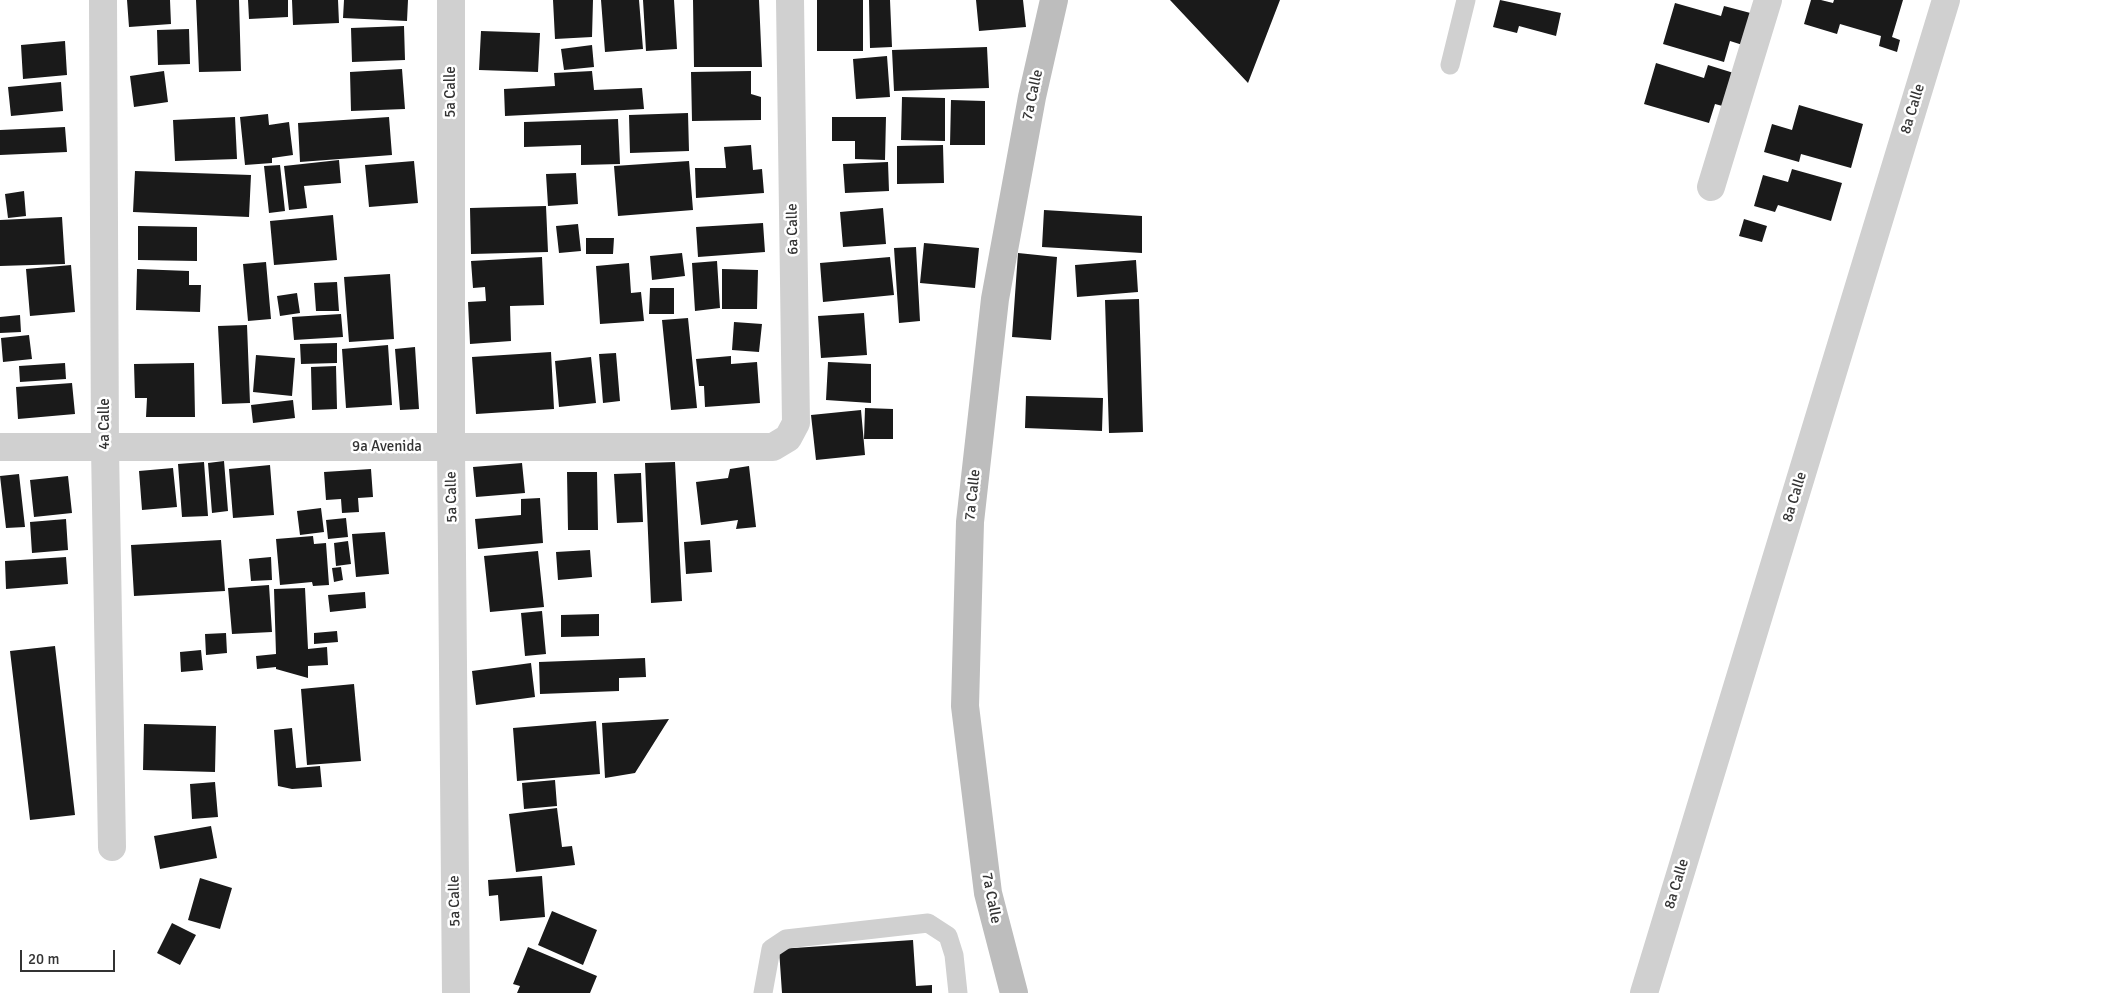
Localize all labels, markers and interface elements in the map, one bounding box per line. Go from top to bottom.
street label: 5a Calle [442,66,460,118]
street label: 7a Calle [1019,68,1047,122]
street label: 8a Calle [1897,82,1929,136]
street label: 6a Calle [784,203,802,255]
street label: 4a Calle [96,398,114,450]
street label: 9a Avenida [352,438,422,456]
street label: 7a Calle [961,468,985,522]
street label: 8a Calle [1779,470,1811,524]
street label: 5a Calle [443,471,461,523]
street label: 8a Calle [1661,857,1693,911]
street label: 7a Calle [977,871,1005,925]
street label: 5a Calle [446,875,464,927]
scale bar [22,940,118,972]
text: 20 m [28,950,59,968]

